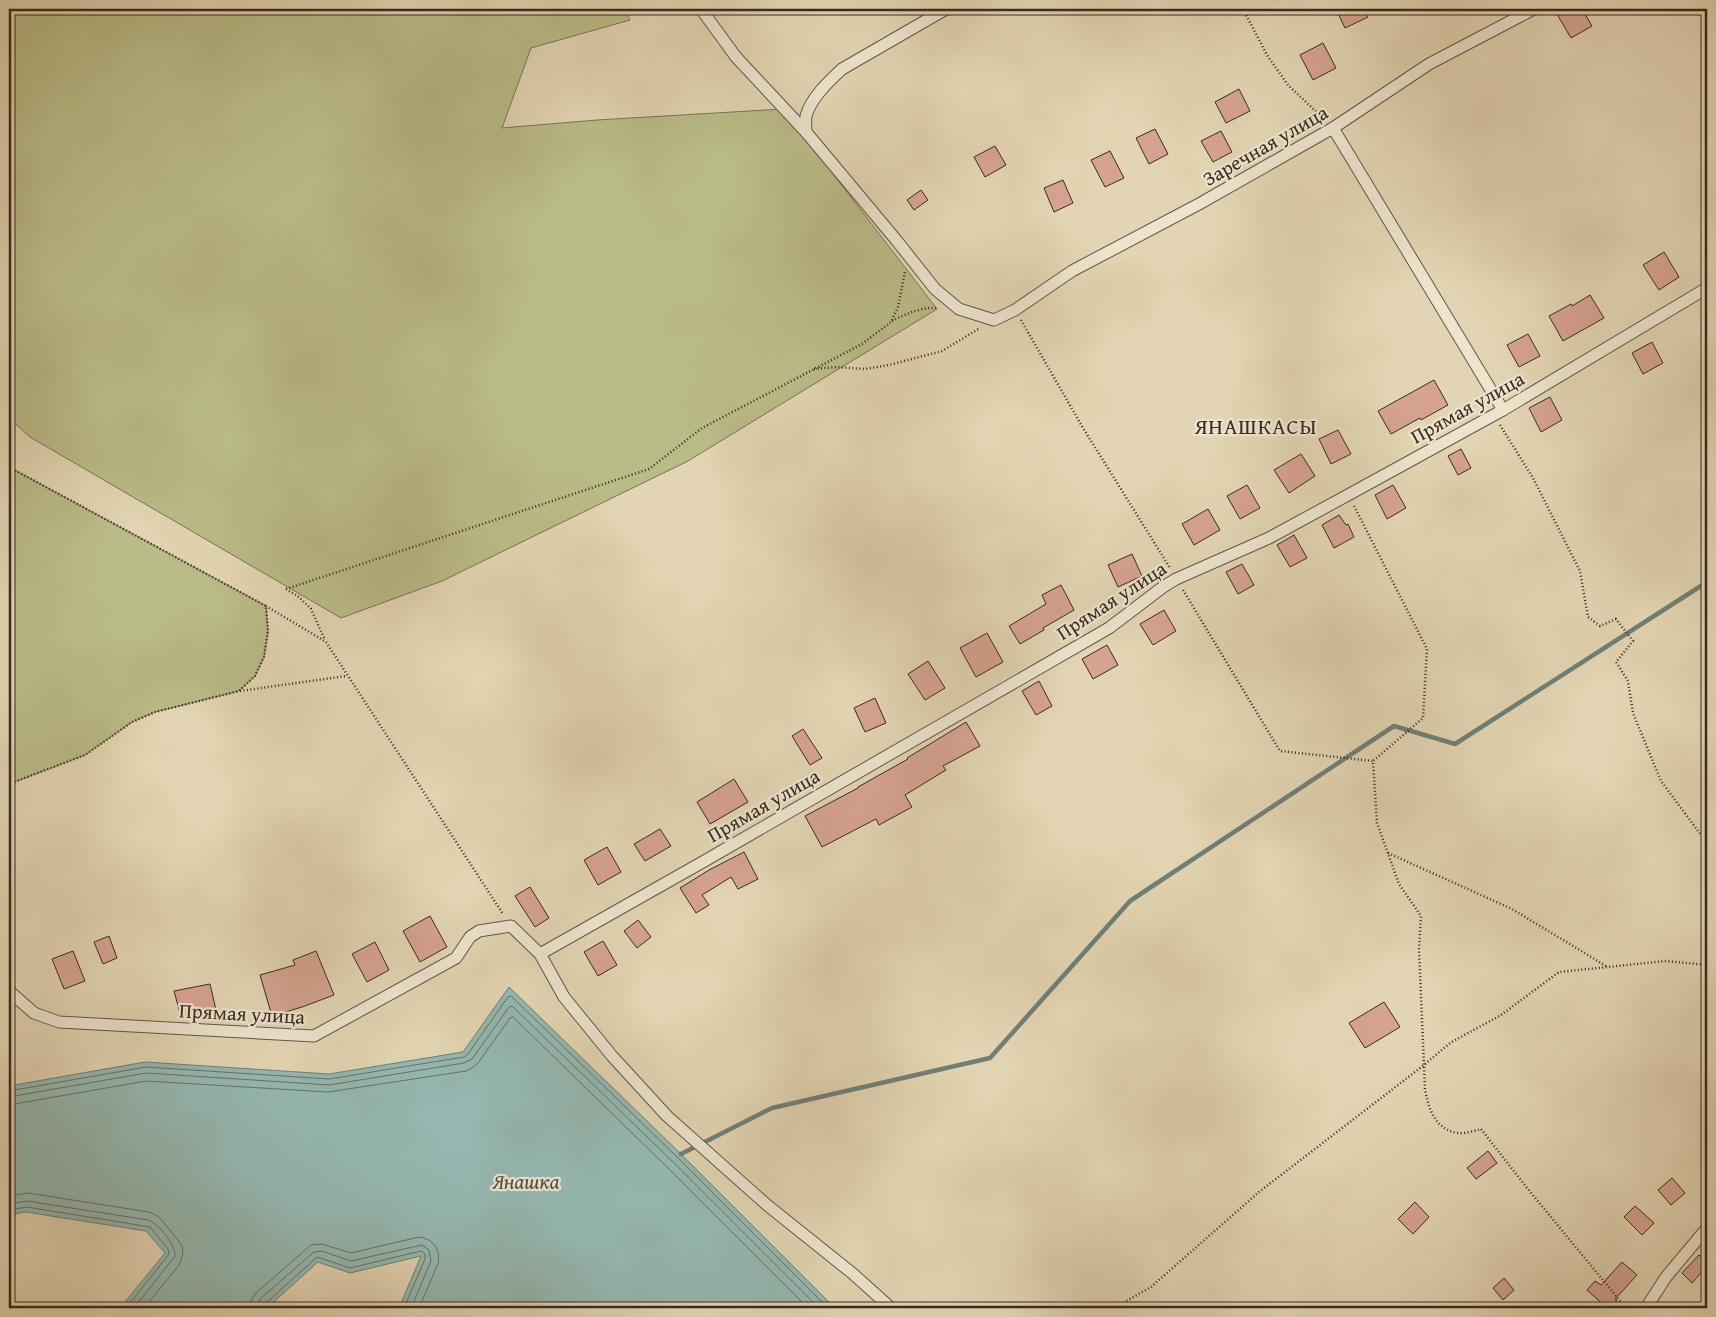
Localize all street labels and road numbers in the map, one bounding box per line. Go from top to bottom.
street label: Заречная улица [1197,97,1333,193]
street label: Прямая улица [1405,364,1530,450]
street label: Прямая улица [1050,553,1172,647]
street label: Прямая улица [701,761,825,849]
street label: Прямая улица [178,995,306,1031]

